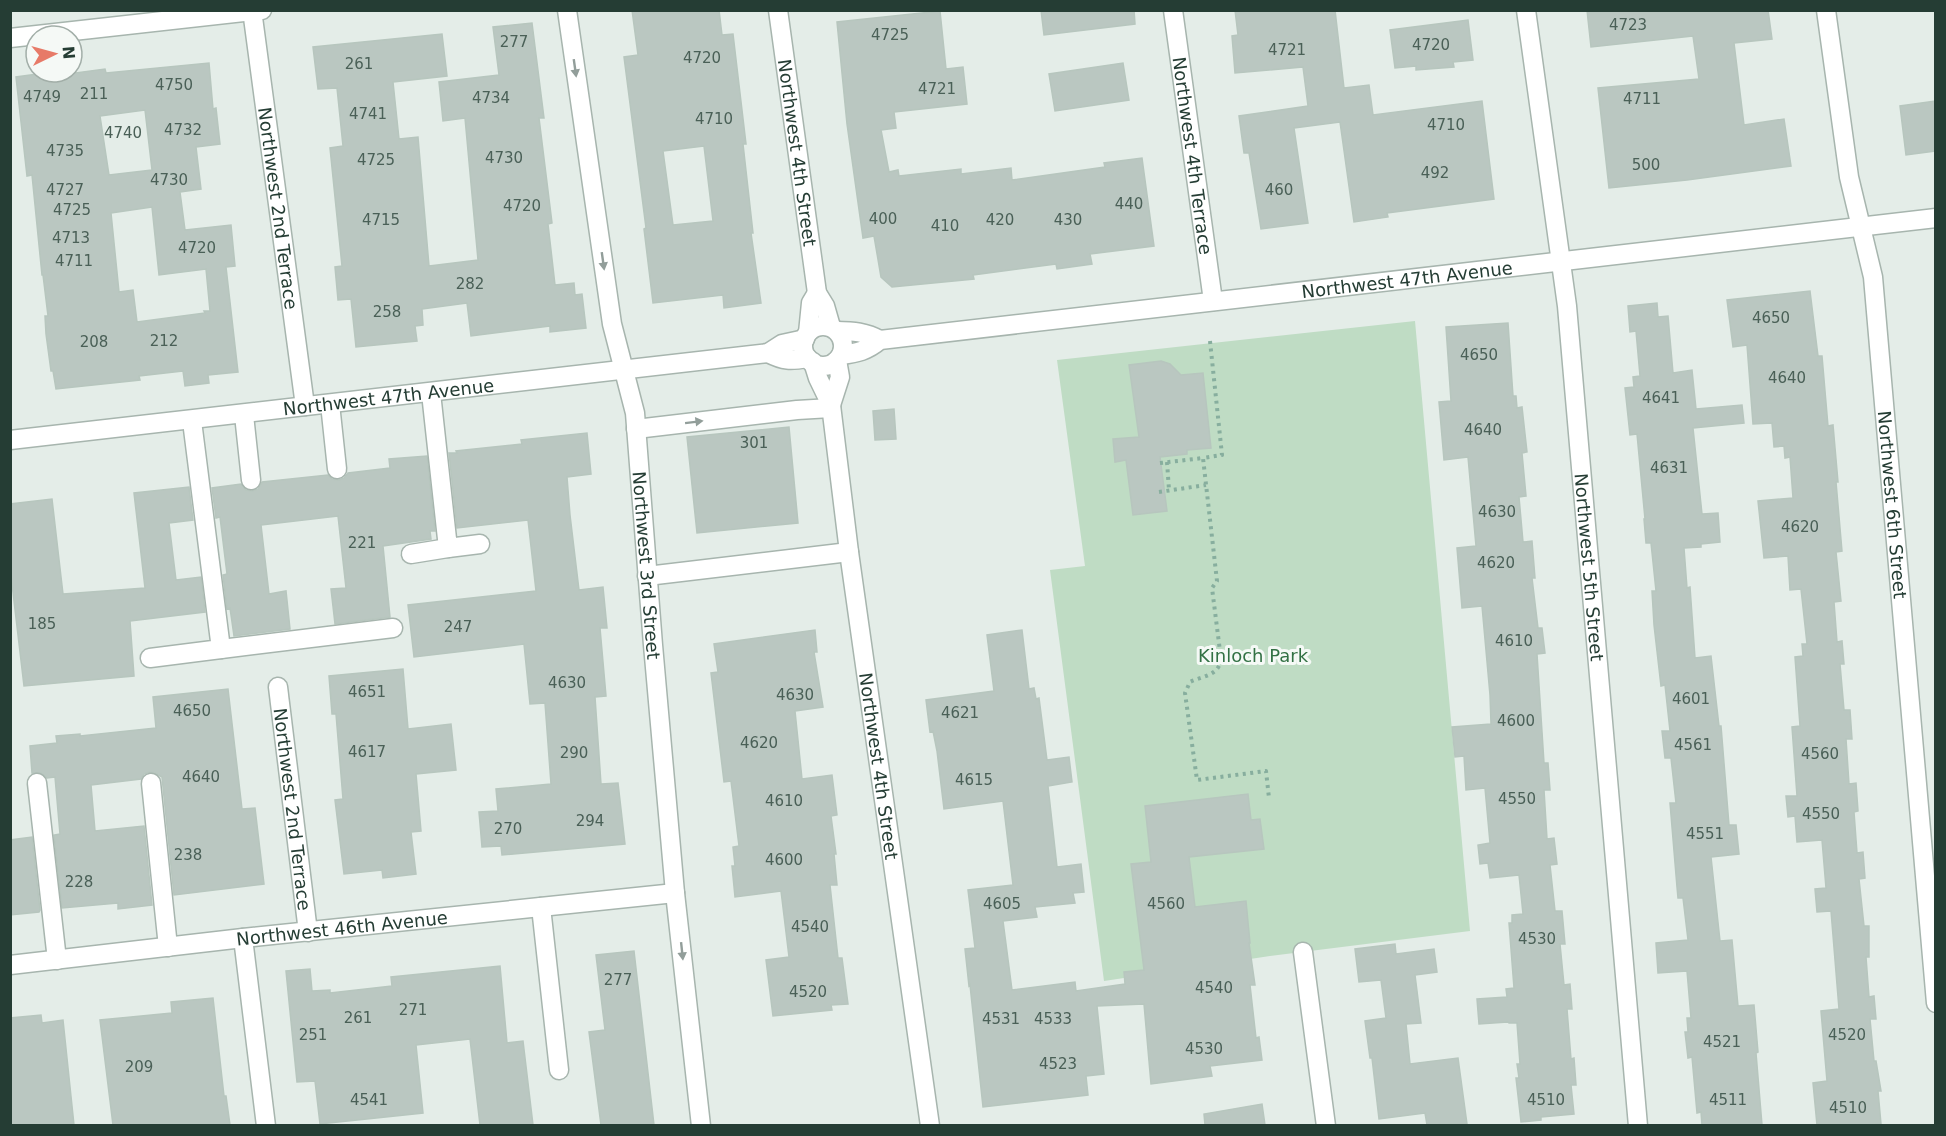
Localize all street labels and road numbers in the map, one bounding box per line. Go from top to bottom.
street label: Northwest 4th Terrace [1169,55,1217,256]
street label: Northwest 4th Street [774,58,821,248]
street label: Northwest 2nd Terrace [255,106,302,311]
street label: Northwest 47th Avenue [1300,256,1514,302]
street label: Northwest 47th Avenue [282,374,495,419]
street label: Northwest 6th Street [1874,410,1911,600]
street label: Northwest 3rd Street [629,470,665,660]
street label: Northwest 5th Street [1571,472,1608,662]
street label: Northwest 4th Street [856,671,903,861]
street label: Northwest 2nd Terrace [270,707,316,912]
street label: Northwest 46th Avenue [235,906,449,949]

